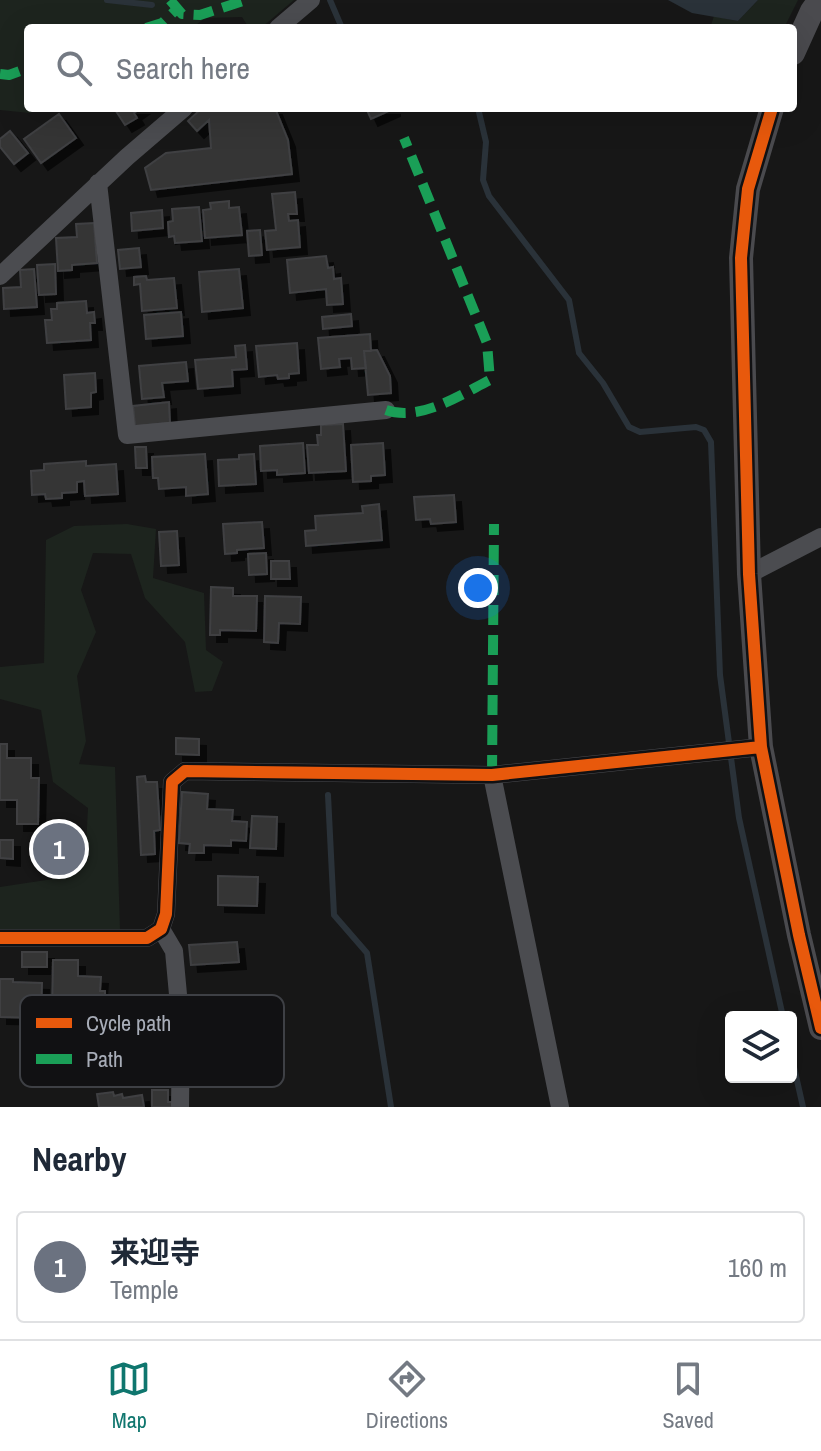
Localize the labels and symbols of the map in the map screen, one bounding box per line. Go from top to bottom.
your location [458,568,498,608]
pin: 1 [33,819,85,879]
legend [20,995,284,1087]
text: Cycle path [86,1008,171,1038]
text: Path [86,1044,123,1074]

